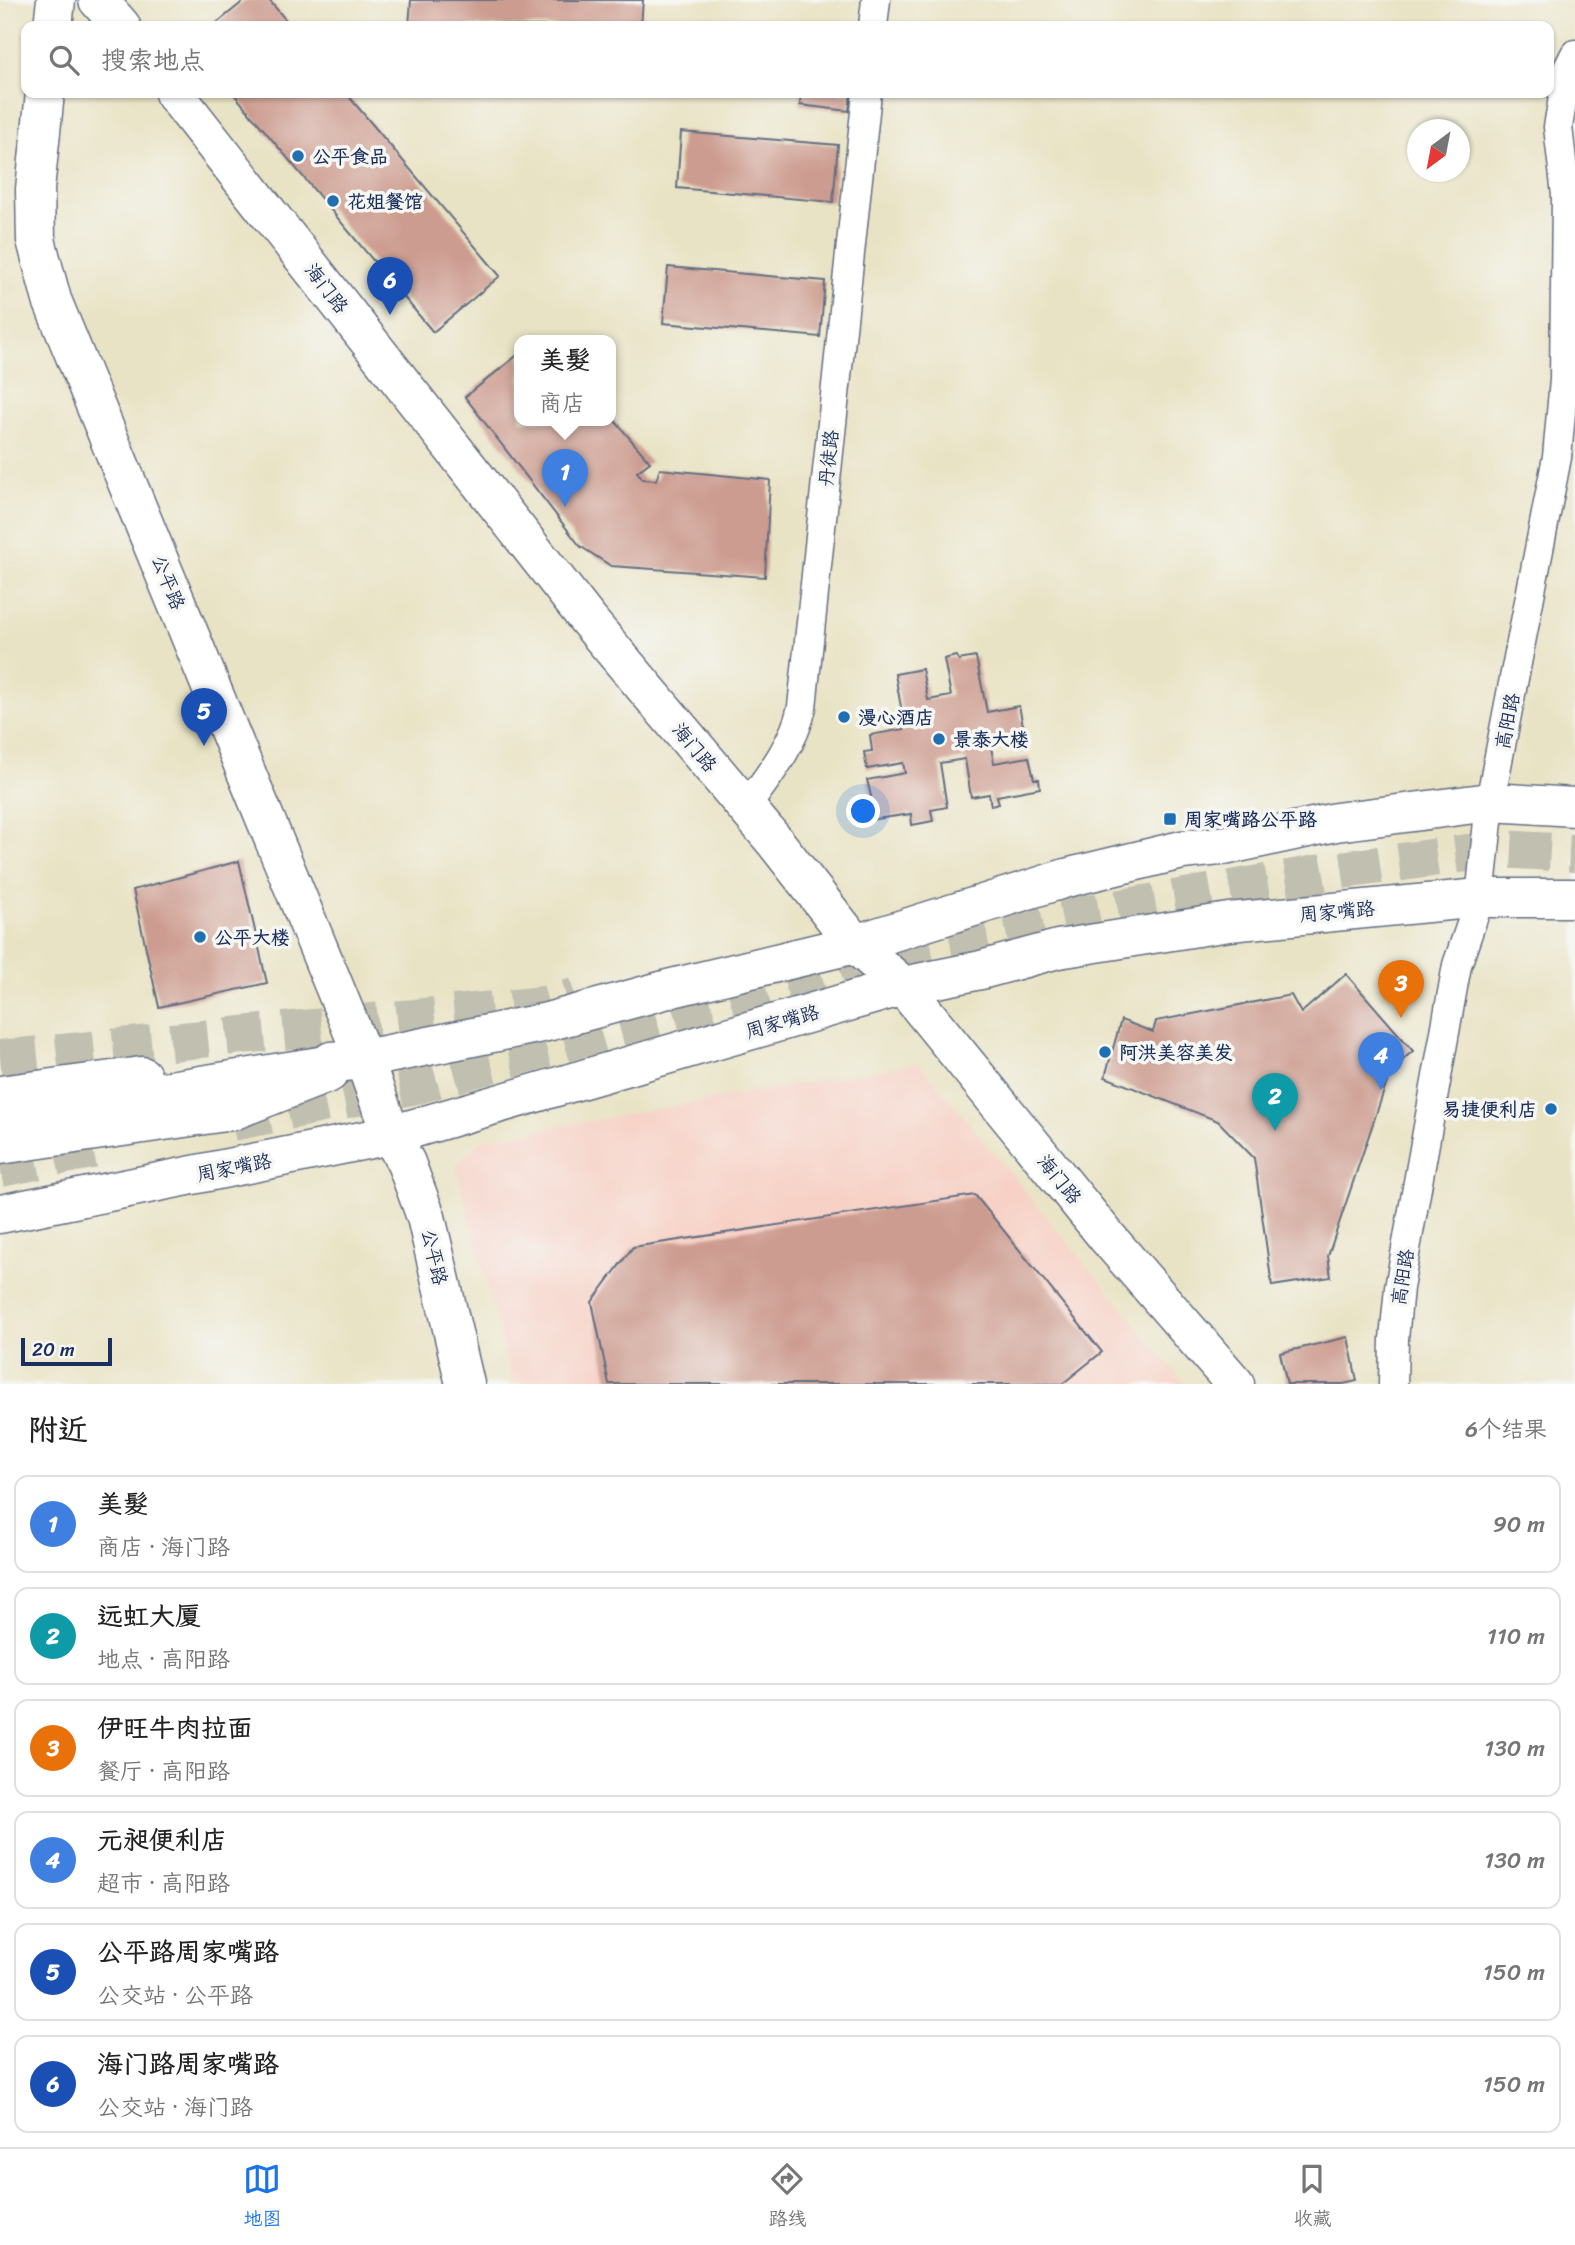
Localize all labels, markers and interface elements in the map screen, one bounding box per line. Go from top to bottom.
search box [21,21,1554,98]
text: 搜索地点 [101,37,205,83]
icon: search [45,41,83,79]
north arrow [1407,119,1470,182]
place label: 公平食品 [312,140,388,173]
marker: 公平食品 [290,148,306,164]
place label: 花姐餐馆 [347,185,423,218]
marker: 花姐餐馆 [325,193,341,209]
street label: 海门路 [296,256,357,321]
pin: 6 [367,257,413,315]
popup [514,335,616,426]
text: 美髮 [539,337,591,383]
text: 商店 [539,383,585,424]
street label: 丹徒路 [809,428,848,488]
pin: 1 [542,449,588,507]
street label: 公平路 [143,550,195,615]
pin: 5 [181,688,227,746]
street label: 高阳路 [1486,690,1529,752]
place label: 漫心酒店 [858,701,934,734]
marker: 漫心酒店 [836,709,852,725]
street label: 海门路 [664,715,726,780]
place label: 景泰大楼 [953,723,1029,756]
marker: 景泰大楼 [931,731,947,747]
your location [846,794,880,828]
place label: 周家嘴路公平路 [1184,803,1317,836]
marker: 周家嘴路公平路 [1162,811,1178,827]
street label: 周家嘴路 [1298,892,1376,931]
place label: 公平大楼 [214,921,290,954]
marker: 公平大楼 [192,929,208,945]
pin: 3 [1378,960,1424,1018]
street label: 周家嘴路 [741,995,823,1048]
pin: 4 [1358,1032,1404,1090]
place label: 阿洪美容美发 [1119,1036,1233,1069]
marker: 阿洪美容美发 [1097,1044,1113,1060]
pin: 2 [1252,1073,1298,1131]
place label: 易捷便利店 [1442,1093,1537,1126]
marker: 易捷便利店 [1543,1101,1559,1117]
street label: 周家嘴路 [194,1144,275,1191]
street label: 海门路 [1029,1147,1090,1212]
street label: 公平路 [412,1226,457,1289]
street label: 高阳路 [1382,1246,1423,1308]
text: 20 m [32,1333,75,1366]
scale bar [21,1335,112,1367]
text: 附近 [28,1403,88,1457]
text: 6个结果 [1465,1409,1547,1450]
text: 美髮 [97,1481,149,1527]
text: 1 [48,1504,58,1545]
text: 90 m [1493,1504,1545,1545]
text: 商店 · 海门路 [97,1527,230,1568]
text: 远虹大厦 [97,1593,201,1639]
text: 2 [46,1616,60,1657]
text: 110 m [1487,1616,1545,1657]
text: 地点 · 高阳路 [97,1639,230,1680]
text: 伊旺牛肉拉面 [97,1705,253,1751]
text: 3 [47,1728,59,1769]
text: 130 m [1484,1728,1545,1769]
text: 餐厅 · 高阳路 [97,1751,230,1792]
text: 元昶便利店 [97,1817,227,1863]
text: 4 [46,1840,60,1881]
text: 130 m [1484,1840,1545,1881]
text: 超市 · 高阳路 [97,1863,230,1904]
text: 公平路周家嘴路 [97,1929,279,1975]
text: 5 [46,1952,60,1993]
text: 150 m [1483,1952,1545,1993]
text: 公交站 · 公平路 [97,1975,253,2016]
text: 海门路周家嘴路 [97,2041,279,2087]
text: 6 [46,2064,60,2105]
text: 150 m [1483,2064,1545,2105]
text: 公交站 · 海门路 [97,2087,253,2128]
tab: 地图 [243,2160,282,2235]
tab: 路线 [768,2160,807,2235]
tab: 收藏 [1293,2160,1332,2235]

